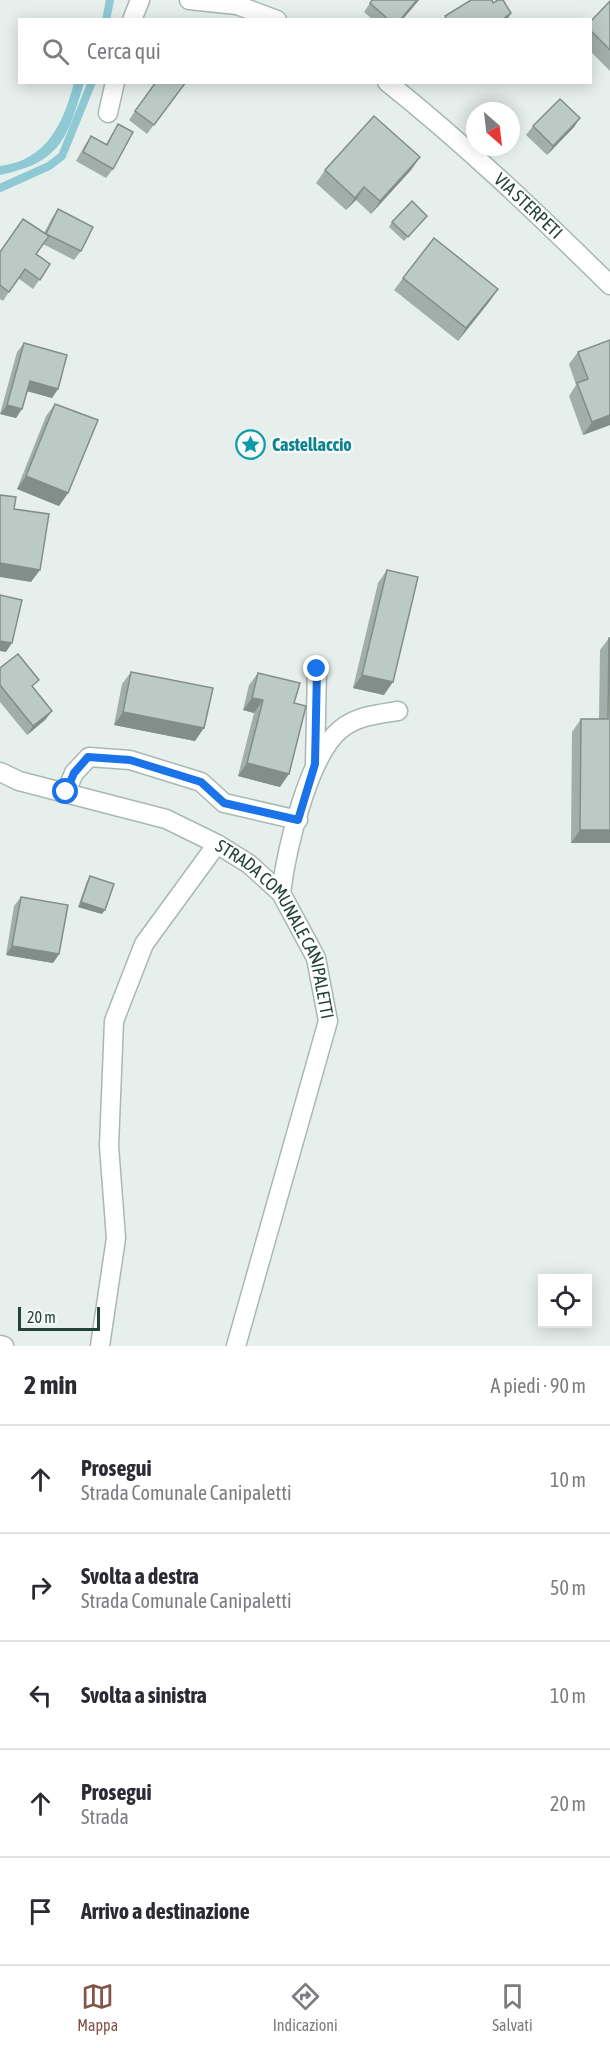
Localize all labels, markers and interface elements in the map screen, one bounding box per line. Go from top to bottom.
search box [18,18,592,84]
icon: search [39,35,72,68]
text: Cerca qui [87,38,161,64]
north arrow [466,102,520,156]
street label: VIA STERPETI [490,169,567,243]
place icon: Castellaccio [235,429,267,461]
place label: Castellaccio [272,434,352,455]
route end [303,655,329,681]
route start [52,778,78,804]
street label: STRADA COMUNALE CANIPALETTI [212,835,338,1021]
map controls [538,1274,592,1328]
button: locate [538,1274,592,1328]
scale bar [18,1304,100,1332]
text: 20 m [27,1308,56,1326]
text: 2 min [24,1370,77,1400]
text: A piedi · 90 m [491,1374,586,1397]
text: Prosegui [81,1455,152,1481]
icon: ahead [24,1463,57,1496]
text: 10 m [550,1468,586,1491]
text: Strada Comunale Canipaletti [81,1481,292,1504]
text: Svolta a destra [81,1563,199,1589]
icon: right [24,1571,57,1604]
text: 50 m [550,1576,586,1599]
text: Strada Comunale Canipaletti [81,1589,292,1612]
icon: left [24,1679,57,1712]
text: Svolta a sinistra [81,1682,207,1708]
text: 10 m [550,1684,586,1707]
text: Prosegui [81,1779,152,1805]
icon: ahead [24,1787,57,1820]
text: 20 m [550,1792,586,1815]
text: Strada [81,1805,129,1828]
icon: arrive [24,1895,57,1928]
text: Arrivo a destinazione [81,1898,250,1924]
tab: Mappa [77,1980,118,2034]
tab: Indicazioni [273,1980,338,2034]
tab: Salvati [492,1980,533,2034]

